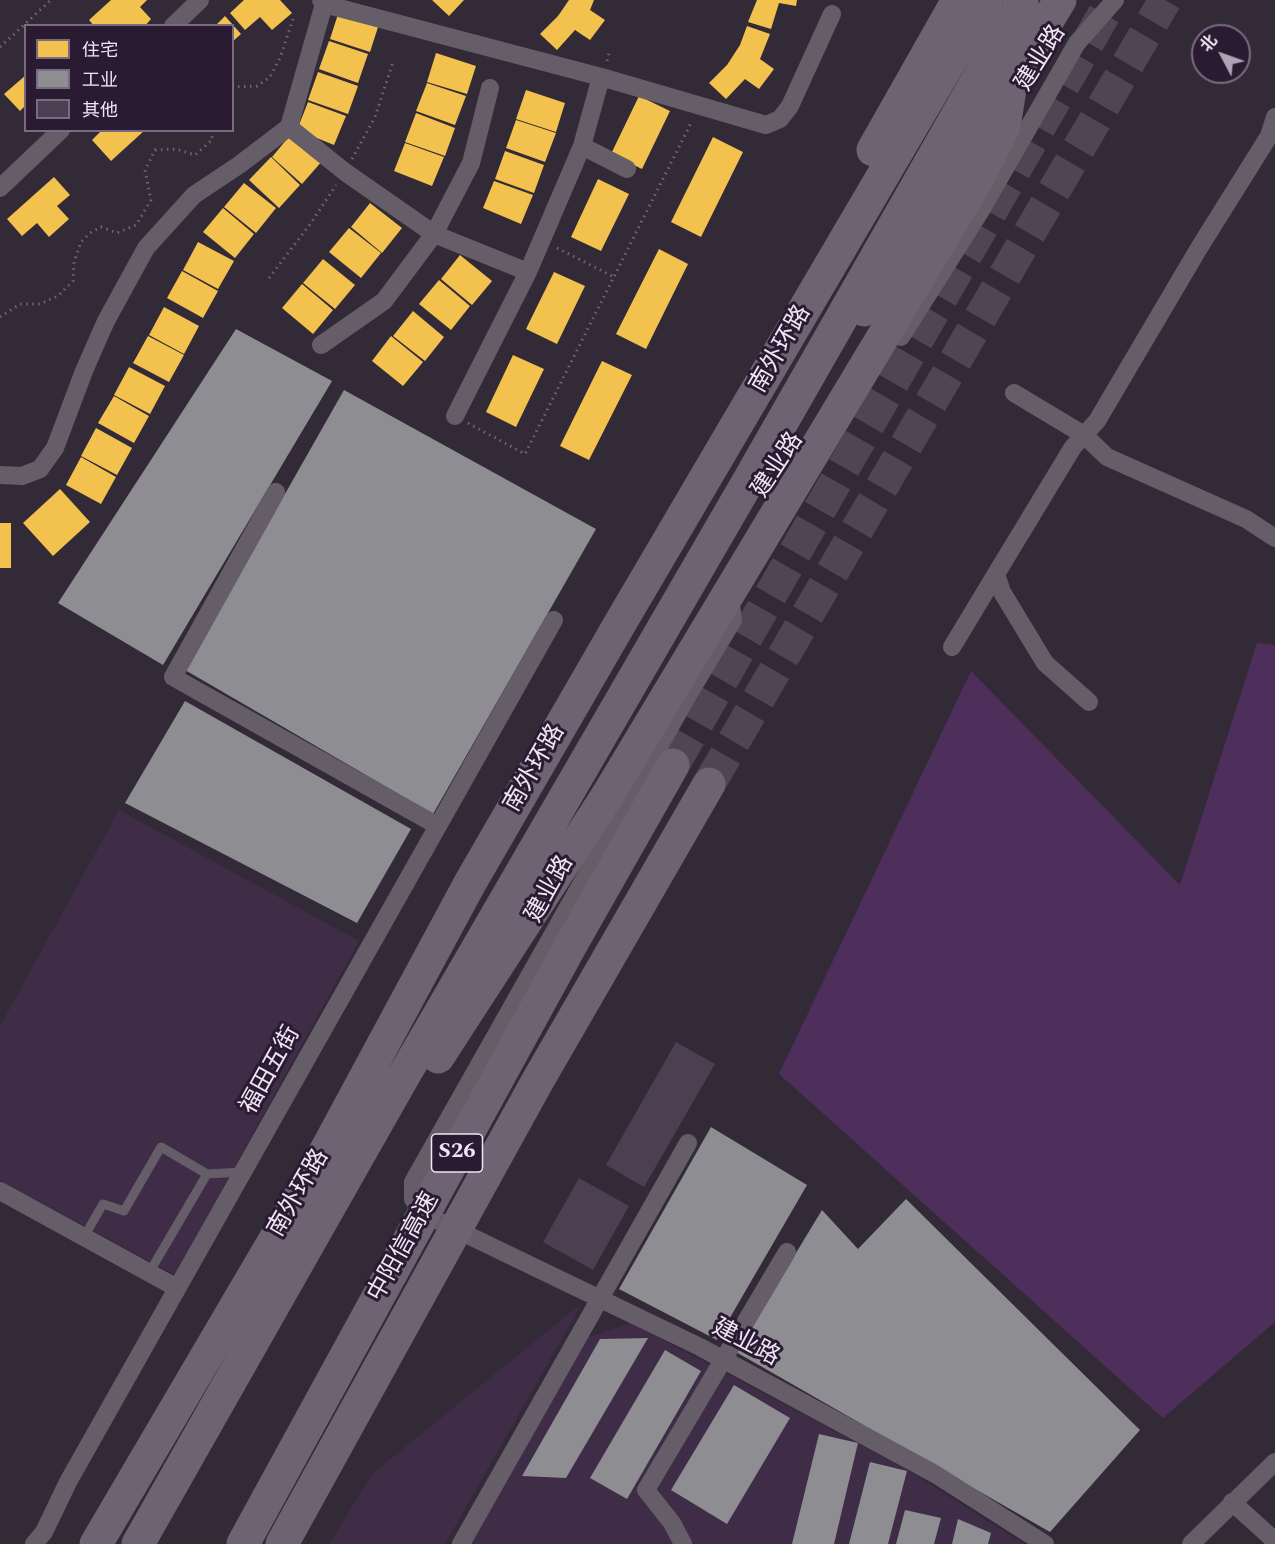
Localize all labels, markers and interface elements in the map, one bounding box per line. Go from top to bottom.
street label: 建业路 [1011,21,1073,97]
legend [24,24,234,132]
north arrow [1191,24,1251,84]
text: 北 [1195,30,1223,57]
text: 住宅 [82,37,118,64]
text: 工业 [82,67,118,94]
text: 其他 [82,97,118,124]
street label: 南外环路 [746,301,818,399]
street label: 建业路 [747,428,811,504]
street label: 南外环路 [500,720,572,818]
street label: 建业路 [521,852,581,928]
street label: 福田五街 [236,1022,308,1120]
road number: S26 [432,1134,482,1172]
street label: 南外环路 [264,1145,336,1243]
street label: 中阳信高速 [363,1189,447,1307]
street label: 建业路 [706,1314,784,1374]

